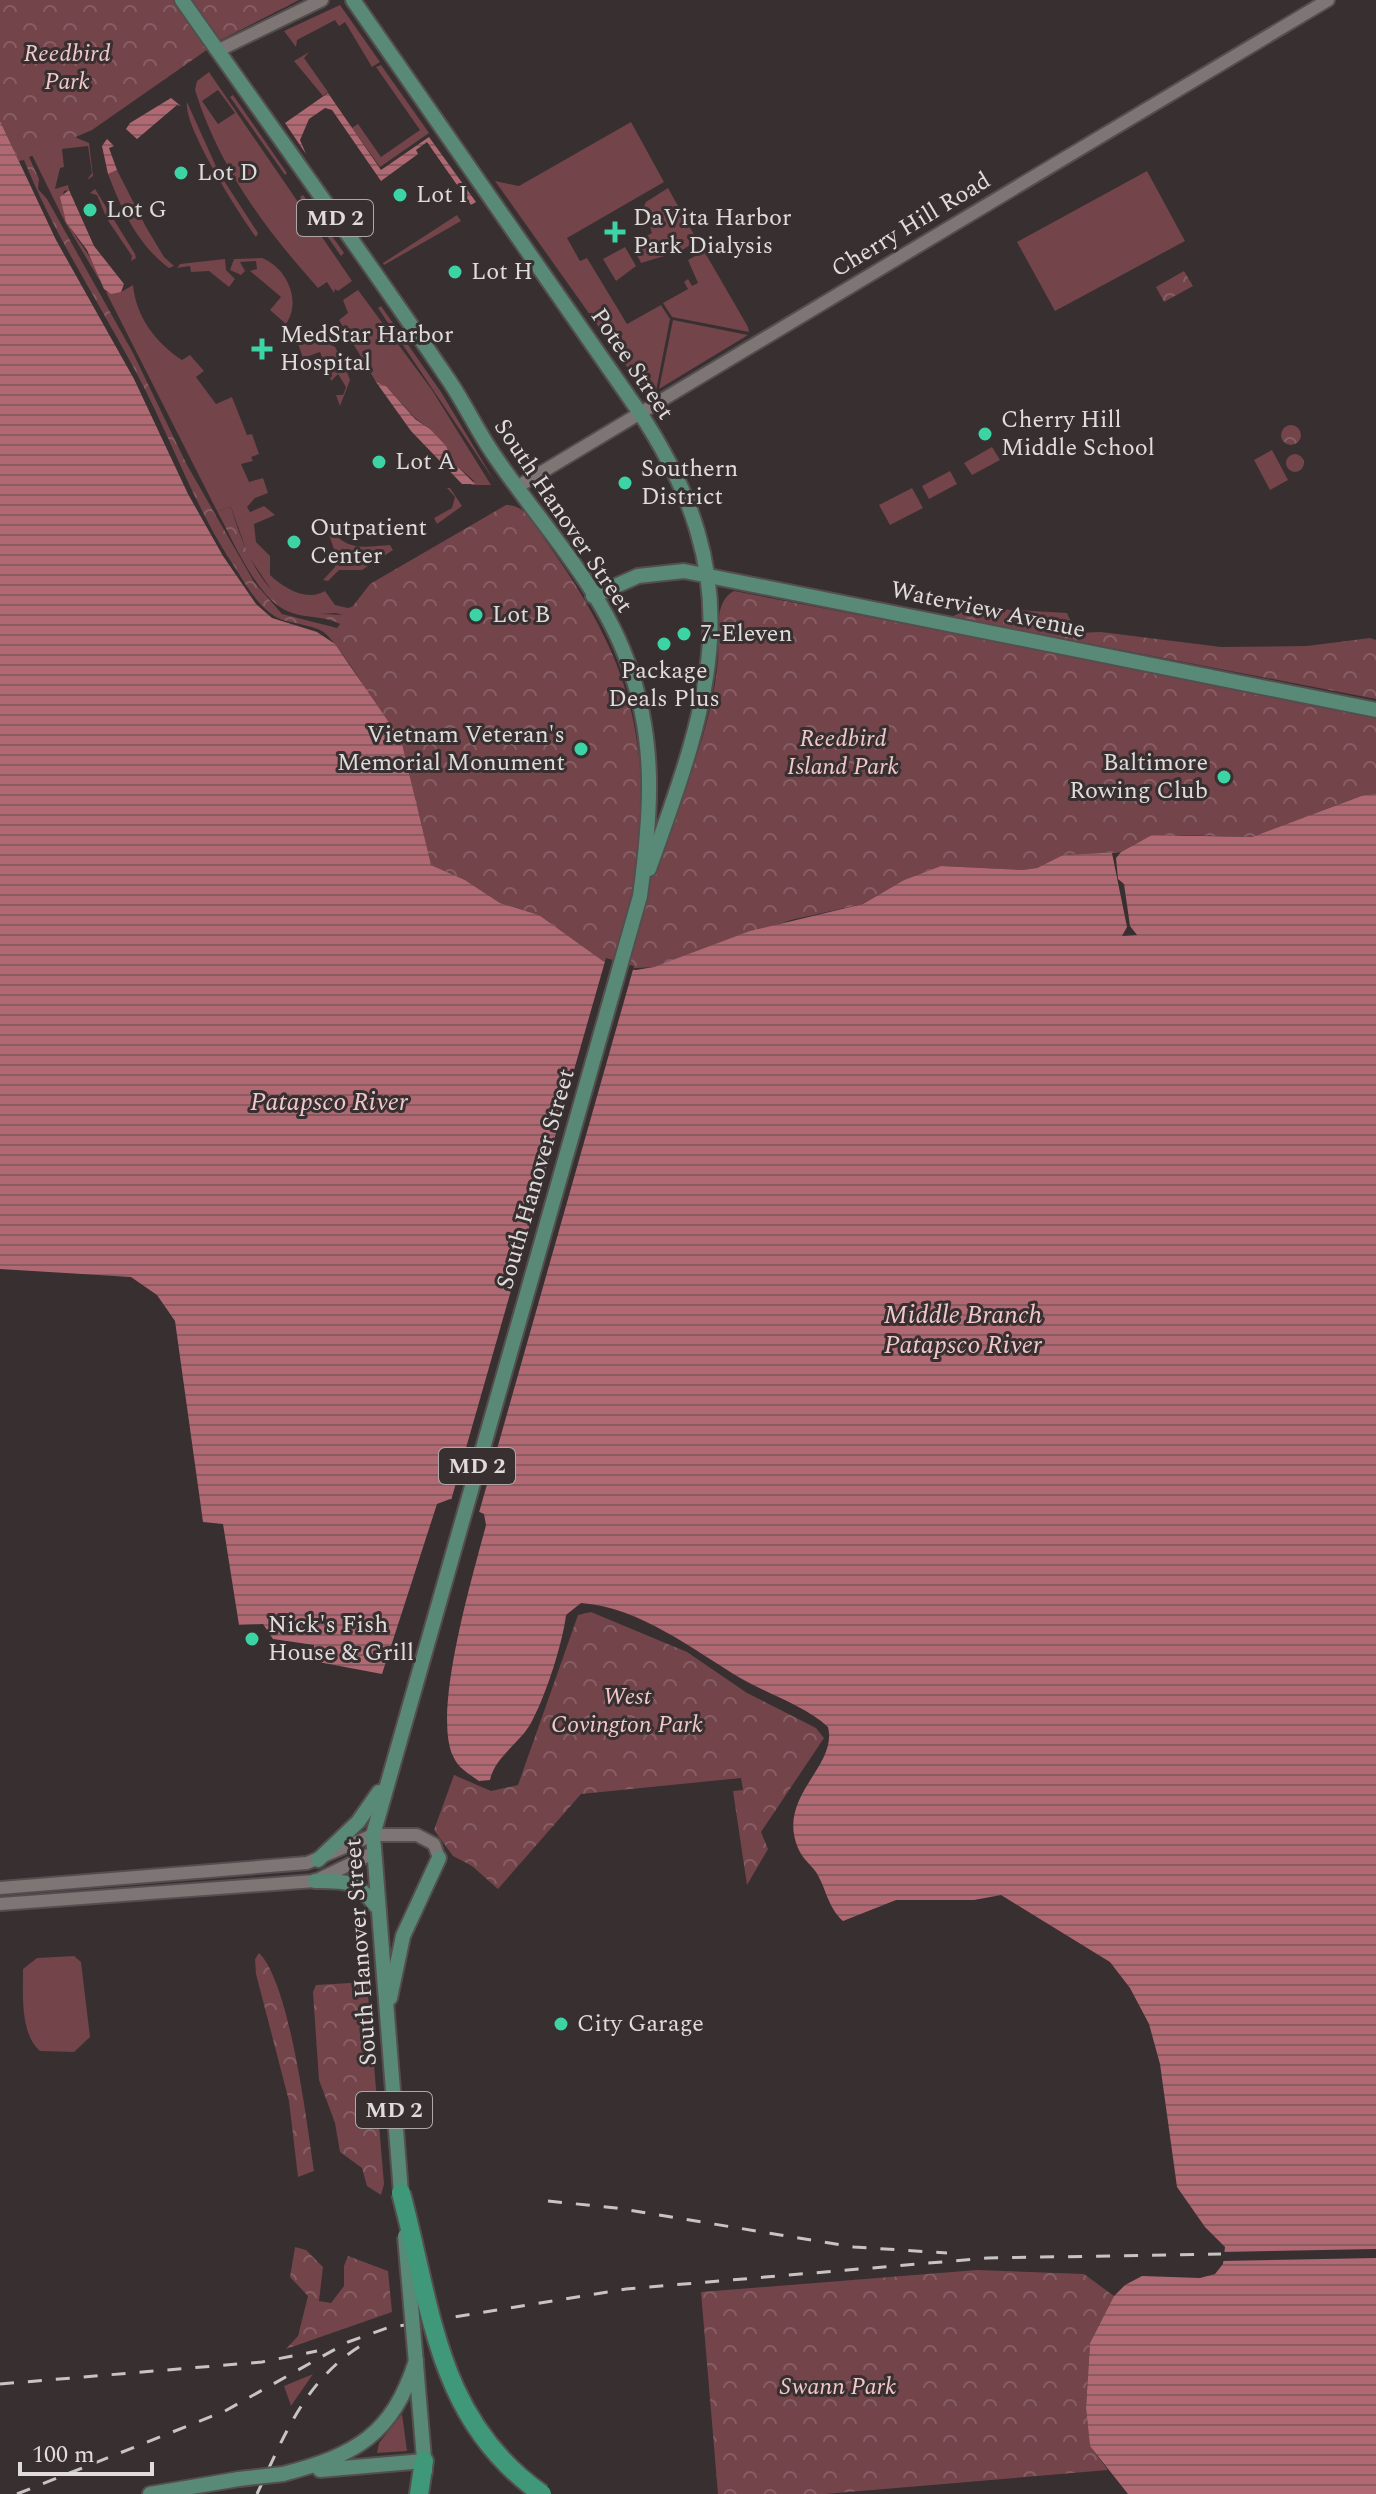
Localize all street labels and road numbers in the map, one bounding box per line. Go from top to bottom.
street label: Cherry Hill Road [824,163,998,287]
road number: MD 2 [297,200,373,236]
street label: Potee Street [581,301,683,427]
street label: South Hanover Street [484,411,642,621]
street label: Waterview Avenue [887,572,1089,648]
street label: South Hanover Street [487,1065,585,1293]
road number: MD 2 [439,1448,515,1484]
street label: South Hanover Street [335,1837,387,2067]
road number: MD 2 [356,2092,432,2128]

